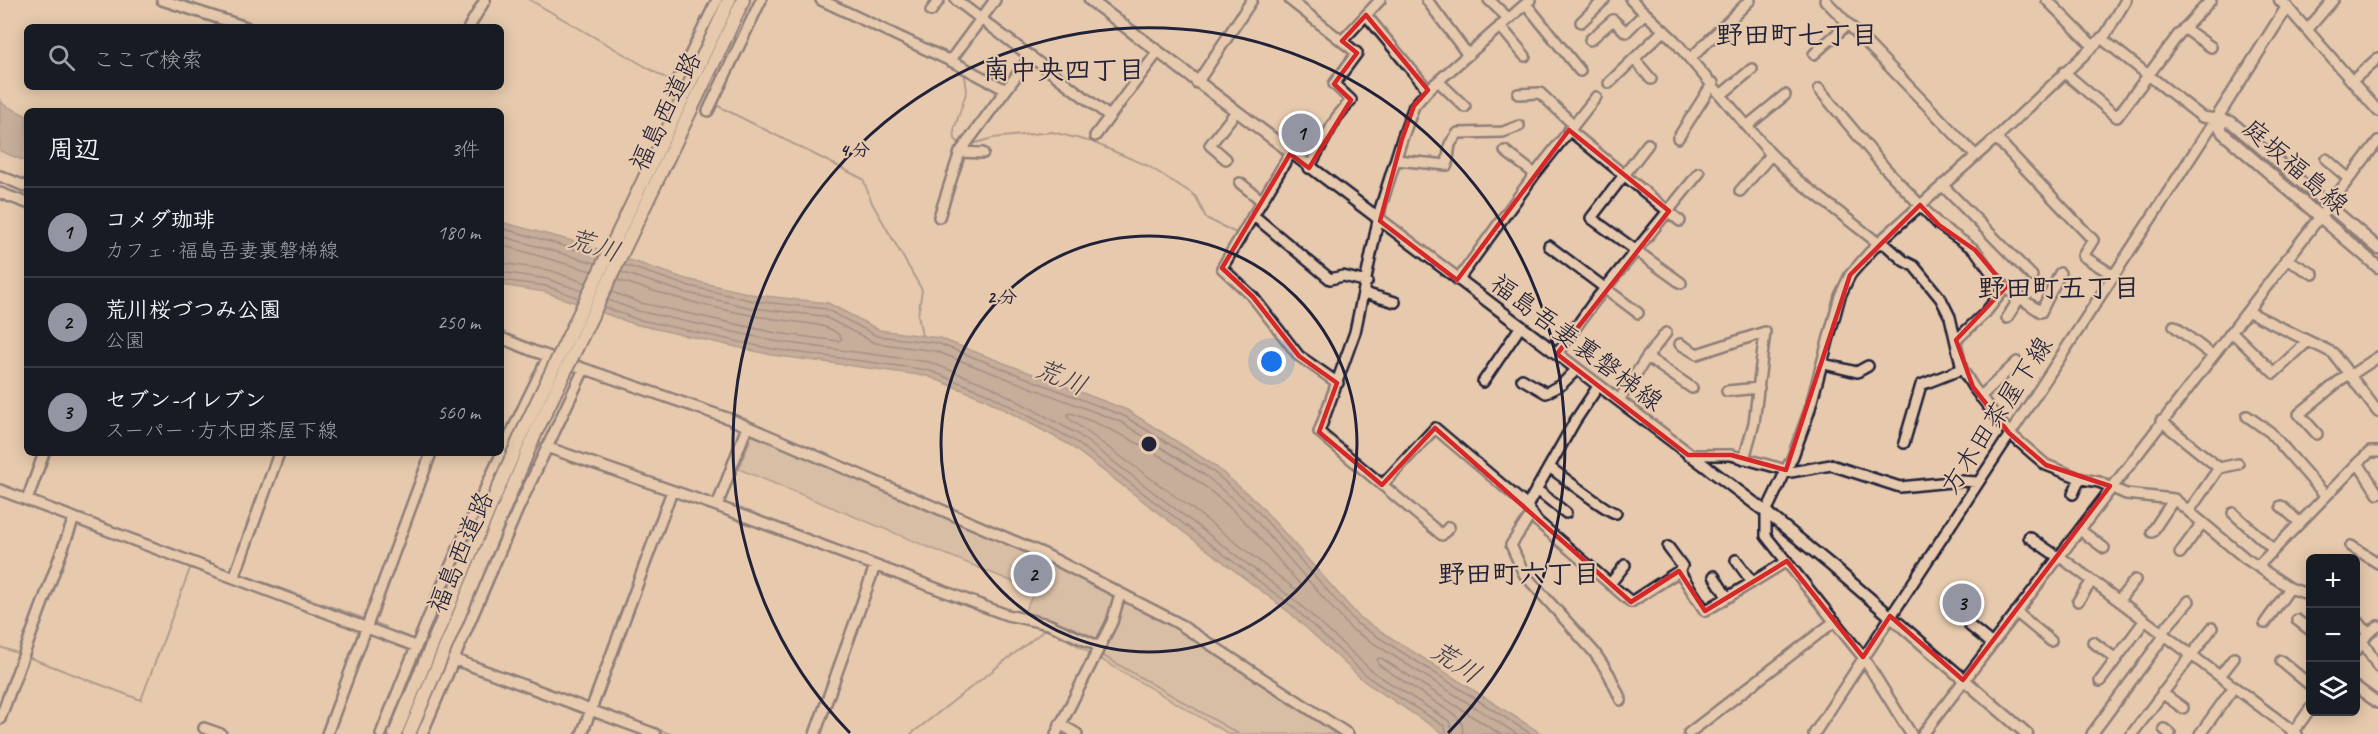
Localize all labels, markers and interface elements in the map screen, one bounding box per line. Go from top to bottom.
district label: 野田町七丁目 [1716,18,1878,52]
search box [24,24,504,90]
icon: search [45,41,78,74]
text: ここで検索 [93,46,203,74]
street label: 福島西道路 [622,46,709,177]
district label: 南中央四丁目 [983,53,1145,87]
pin: 1 [1282,110,1320,156]
street label: 庭坂福島線 [2236,111,2356,221]
text: 周辺 [48,133,100,166]
text: 3件 [451,137,480,162]
text: 4 分 [840,139,870,161]
text: コメダ珈琲 [105,206,215,234]
text: 1 [63,220,72,245]
text: 180 m [437,220,480,245]
water label: 荒川 [563,220,625,270]
text: カフェ · 福島吾妻裏磐梯線 [105,238,338,263]
street label: 福島吾妻裏磐梯線 [1484,267,1670,418]
district label: 野田町五丁目 [1978,271,2140,305]
text: 2 分 [987,286,1017,308]
text: 荒川桜づつみ公園 [105,296,281,324]
text: 2 [63,310,72,335]
text: 250 m [437,310,480,335]
text: 公園 [105,328,145,353]
street label: 方木田茶屋下線 [1933,330,2060,501]
your location [1257,347,1286,376]
water label: 荒川 [1030,351,1092,403]
text: セブン-イレブン [105,386,266,414]
text: 3 [63,400,72,425]
text: 560 m [437,400,480,425]
text: スーパー · 方木田茶屋下線 [105,418,338,443]
centre of rings [1139,434,1159,454]
street label: 福島西道路 [420,486,501,618]
pin: 2 [1014,552,1052,596]
map controls [2306,554,2360,716]
button: + [2306,554,2360,608]
district label: 野田町六丁目 [1438,557,1600,591]
pin: 3 [1942,580,1982,626]
button: − [2306,608,2360,662]
water label: 荒川 [1424,633,1488,691]
button: layers [2306,662,2360,716]

